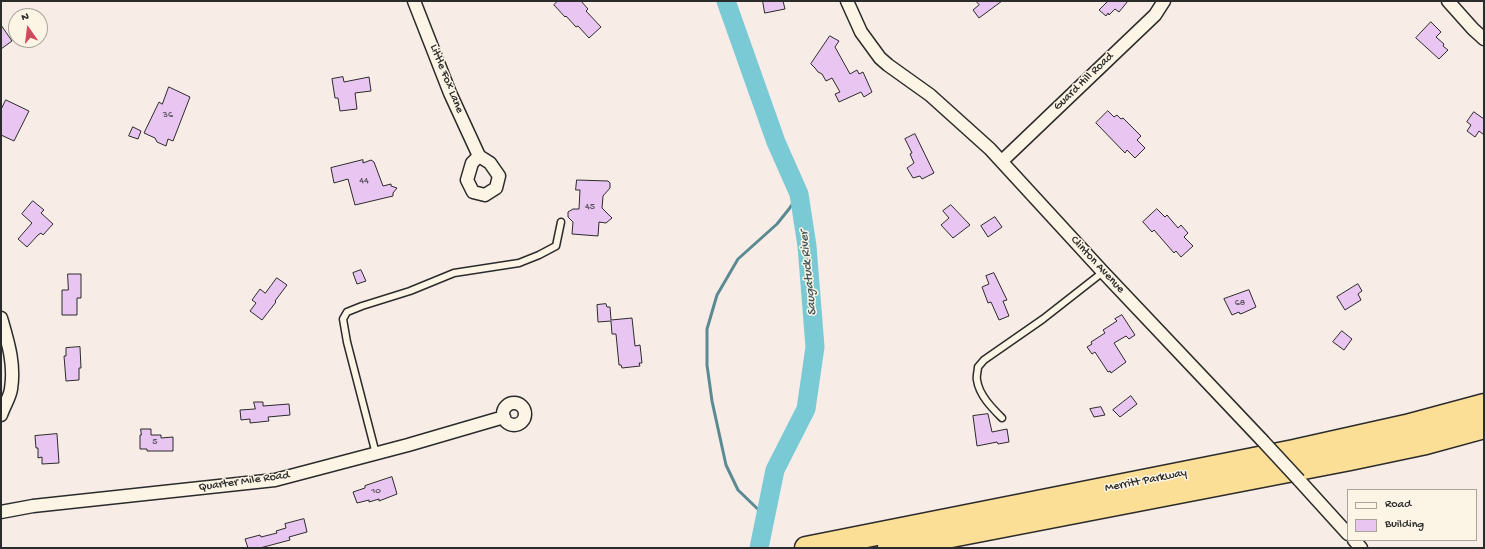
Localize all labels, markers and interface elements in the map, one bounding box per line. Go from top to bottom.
north arrow [8,8,48,48]
text: N [20,11,30,24]
street label: Little Fox Lane [426,42,466,116]
street label: Guard Hill Road [1051,50,1117,114]
house number: 36 [163,109,173,121]
house number: 44 [359,175,369,187]
house number: 45 [585,201,595,213]
water label: Saugatuck River [797,230,821,316]
street label: Clinton Avenue [1067,233,1127,297]
house number: 68 [1235,297,1245,309]
house number: 5 [152,436,158,448]
street label: Merritt Parkway [1104,466,1188,496]
street label: Quarter Mile Road [198,468,290,496]
house number: 10 [371,485,381,497]
legend [1347,489,1477,541]
text: Road [1385,498,1411,512]
text: Building [1385,518,1424,532]

